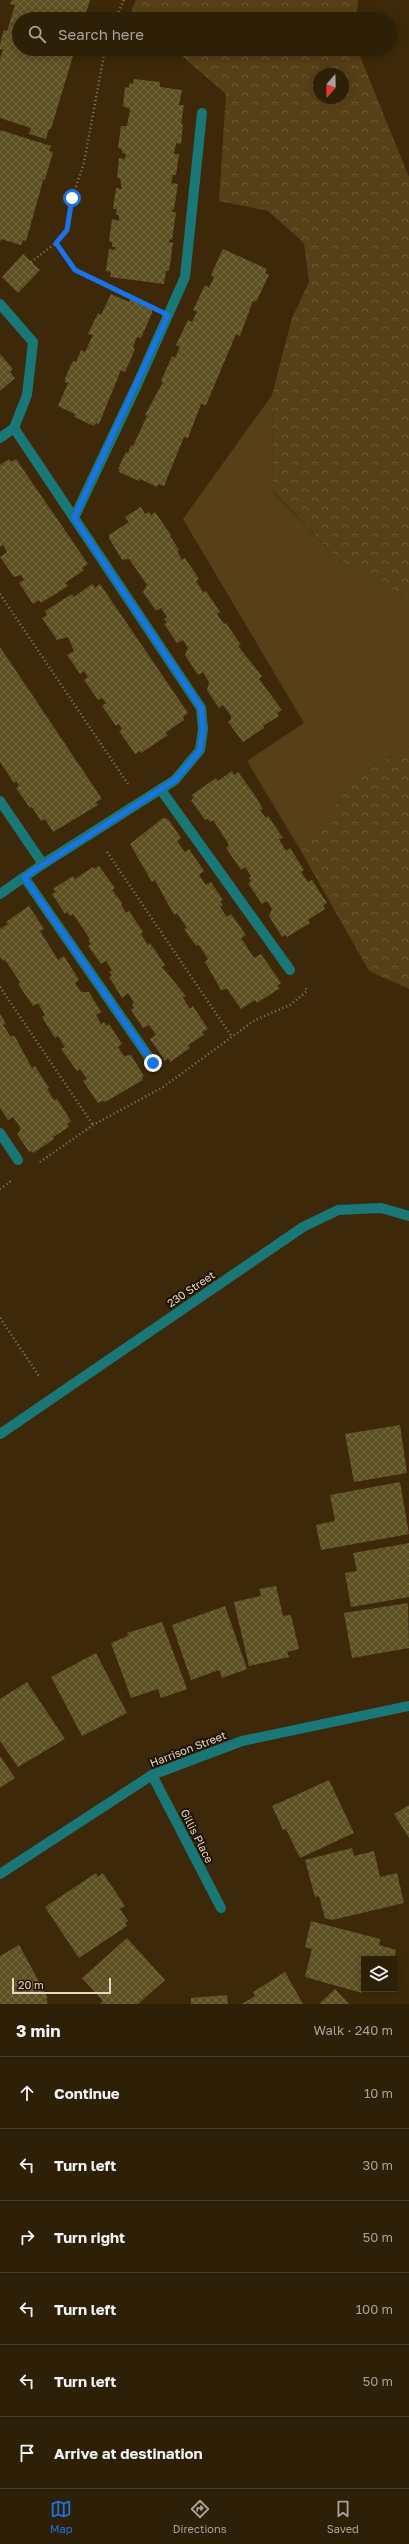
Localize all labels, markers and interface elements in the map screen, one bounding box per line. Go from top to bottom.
search box [12,12,397,56]
icon: search [26,23,48,45]
text: Search here [58,25,144,43]
north arrow [313,68,349,104]
route start [63,189,81,207]
route end [144,1054,162,1072]
street label: 230 Street [164,1268,217,1309]
street label: Harrison Street [148,1728,228,1769]
street label: Gillis Place [178,1807,217,1865]
map controls [361,1956,397,1992]
button: layers [361,1956,397,1992]
scale bar [12,1976,111,1995]
text: 20 m [18,1978,44,1991]
text: 3 min [16,2020,60,2041]
text: Walk · 240 m [314,2022,393,2038]
icon: ahead [16,2082,38,2104]
text: Continue [54,2084,120,2102]
text: 10 m [364,2085,393,2101]
icon: left [16,2154,38,2176]
text: Turn left [54,2156,116,2174]
text: 30 m [363,2157,393,2173]
icon: right [16,2226,38,2248]
text: Turn right [54,2228,125,2246]
text: 50 m [363,2229,393,2245]
icon: left [16,2298,38,2320]
text: Turn left [54,2300,116,2318]
text: 100 m [356,2301,393,2317]
icon: left [16,2370,38,2392]
text: Turn left [54,2372,116,2390]
text: 50 m [363,2373,393,2389]
icon: arrive [16,2442,38,2464]
text: Arrive at destination [54,2444,203,2462]
tab: Map [50,2498,73,2535]
tab: Directions [173,2498,227,2535]
tab: Saved [327,2498,359,2535]

